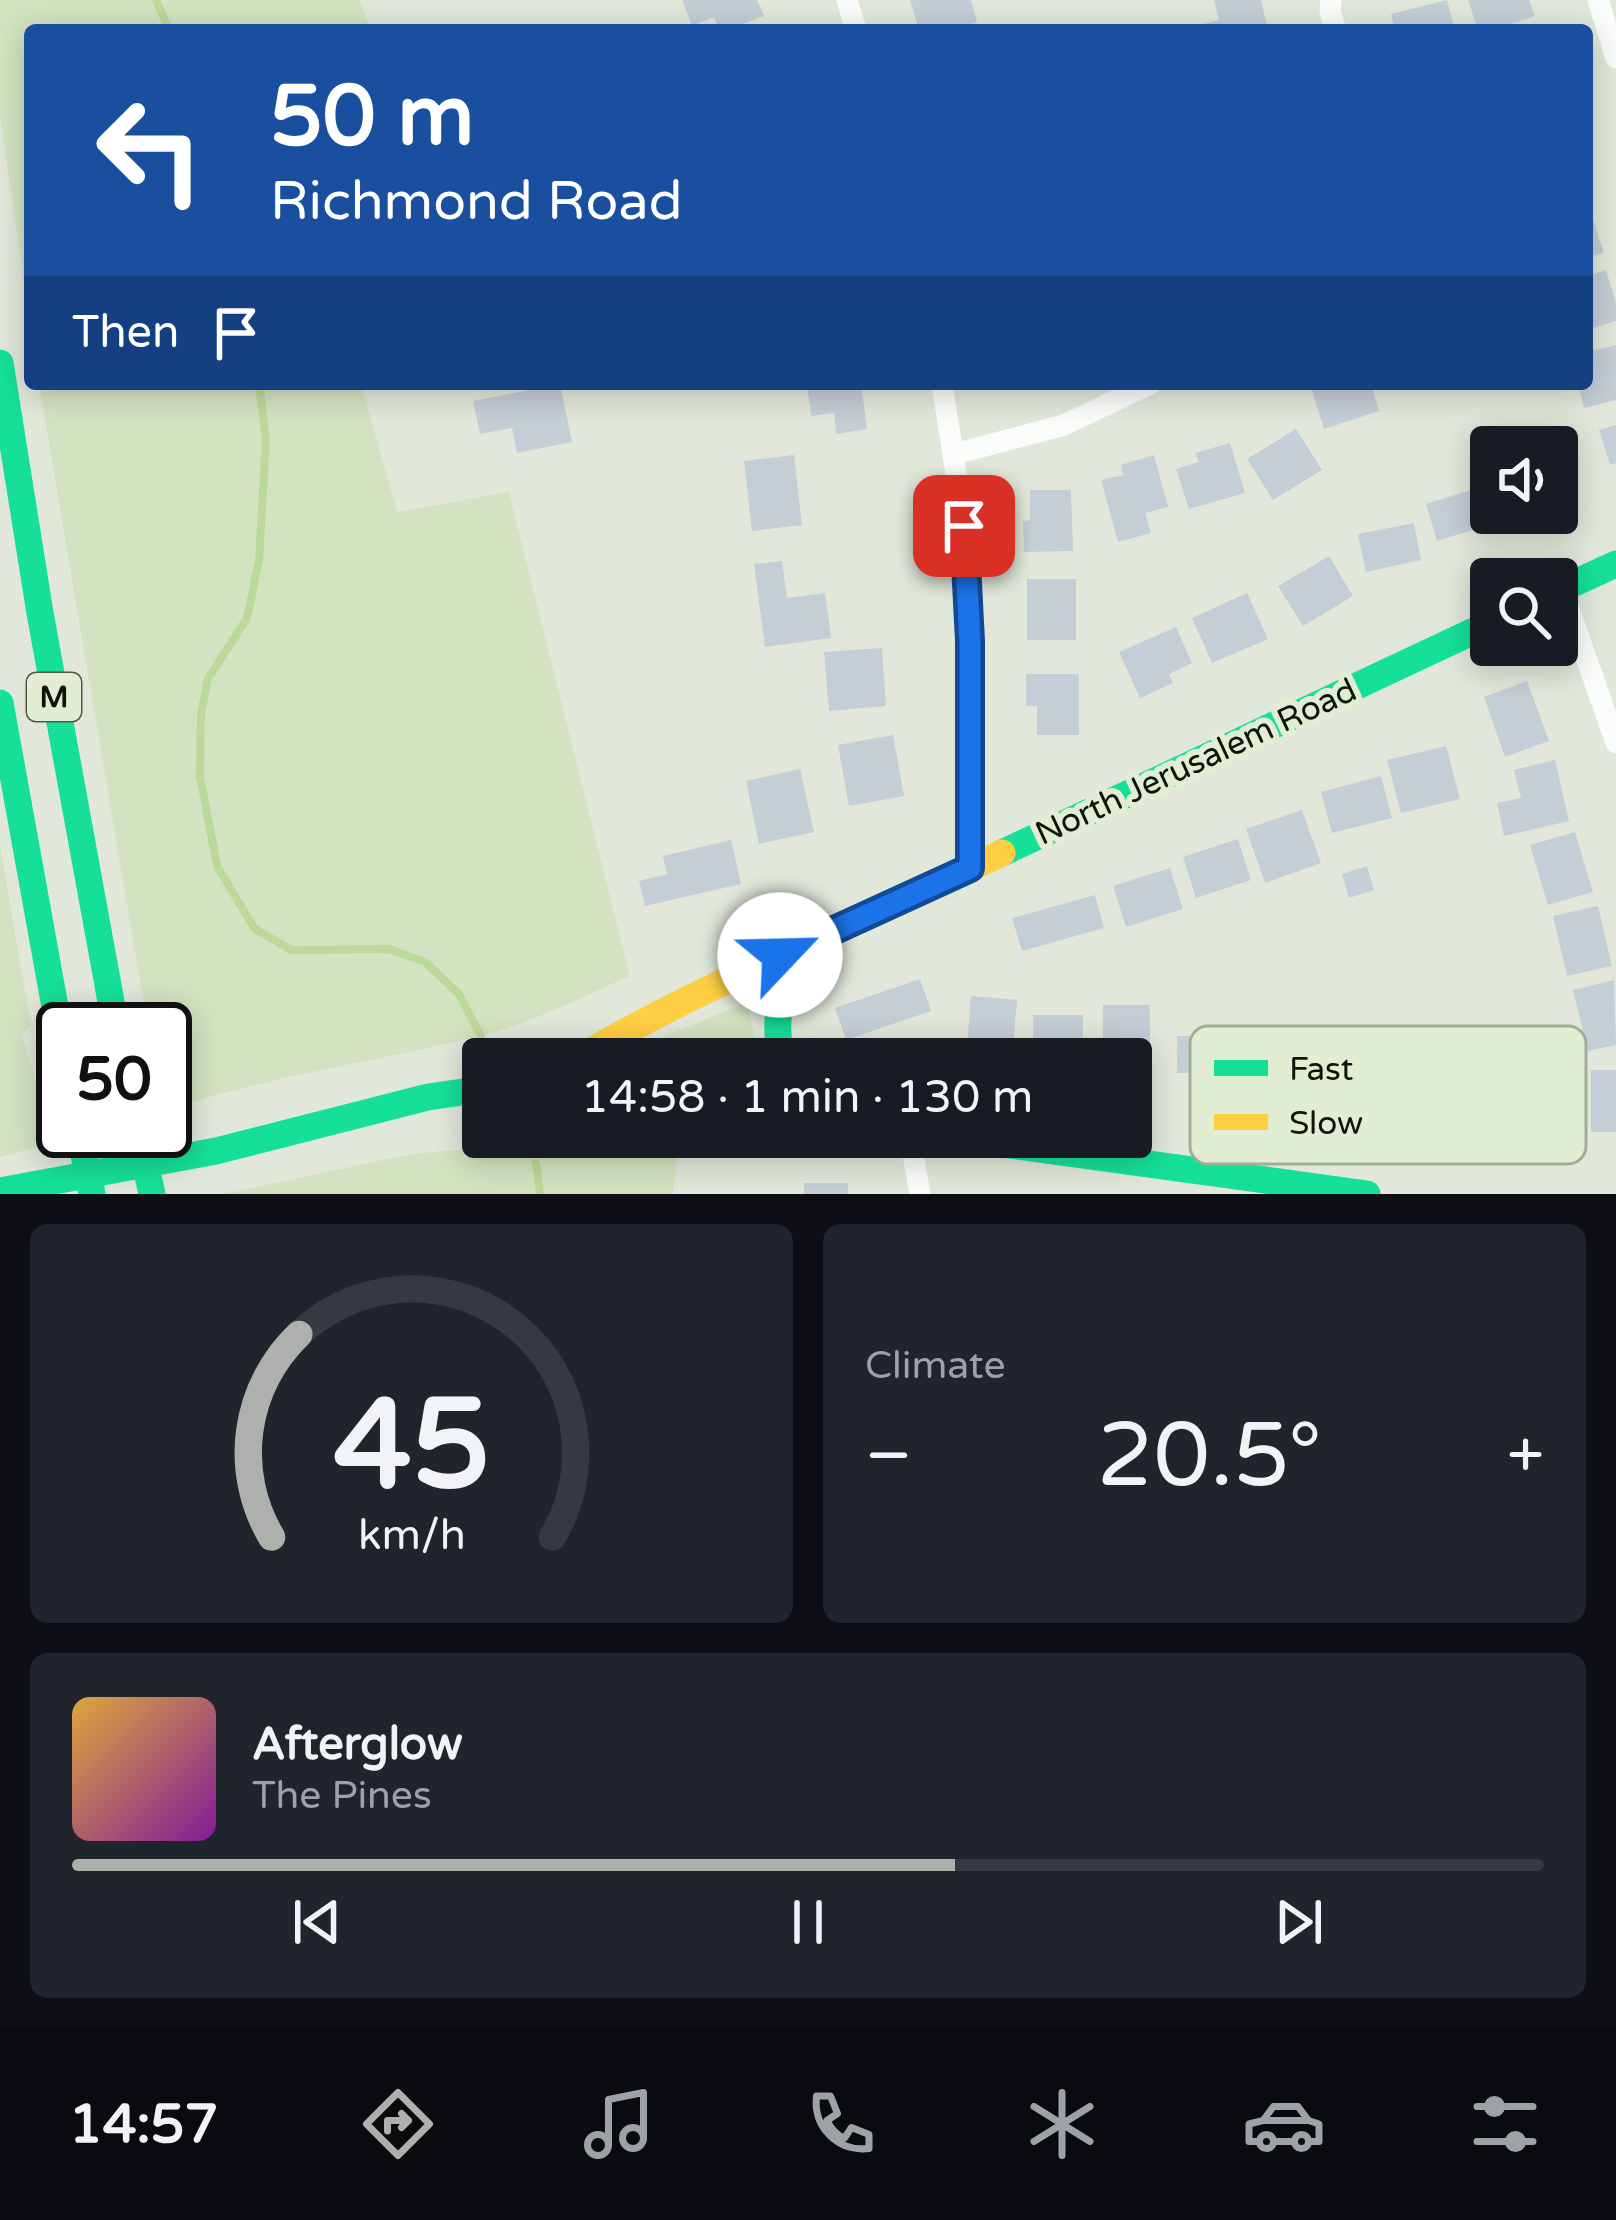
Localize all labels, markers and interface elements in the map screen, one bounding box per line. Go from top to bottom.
text: 50 m [270,67,474,168]
icon: left [72,72,228,228]
text: Richmond Road [270,169,683,234]
icon: arrive [203,300,269,366]
text: Then [72,306,179,360]
map controls [1470,426,1578,666]
button: sound [1470,426,1578,534]
pin [913,475,1015,577]
icon: arrive [931,493,997,559]
button: search [1470,558,1578,666]
street label: North Jerusalem Road [1029,670,1363,854]
road number: M [27,673,81,721]
position arrow [717,892,843,1018]
speed limit sign: 50 [36,1002,192,1158]
legend [1190,1026,1586,1164]
text: Fast [1289,1050,1353,1089]
text: 14:58 · 1 min · 130 m [581,1071,1033,1125]
text: Slow [1289,1104,1363,1143]
text: Climate [865,1342,1005,1389]
text: 45 [333,1371,490,1522]
text: 20.5° [1097,1402,1322,1511]
text: − [865,1416,912,1496]
text: + [1507,1416,1544,1496]
text: km/h [358,1509,465,1560]
text: Afterglow [252,1718,463,1772]
text: The Pines [252,1772,432,1819]
icon: previous [284,1889,350,1955]
icon: pause [775,1889,841,1955]
icon: next [1266,1889,1332,1955]
icon: directions [356,2082,440,2166]
icon: music [577,2082,661,2166]
icon: phone [799,2082,883,2166]
icon: climate [1020,2082,1104,2166]
icon: car [1242,2082,1326,2166]
icon: filters [1463,2082,1547,2166]
text: 14:57 [69,2092,218,2157]

